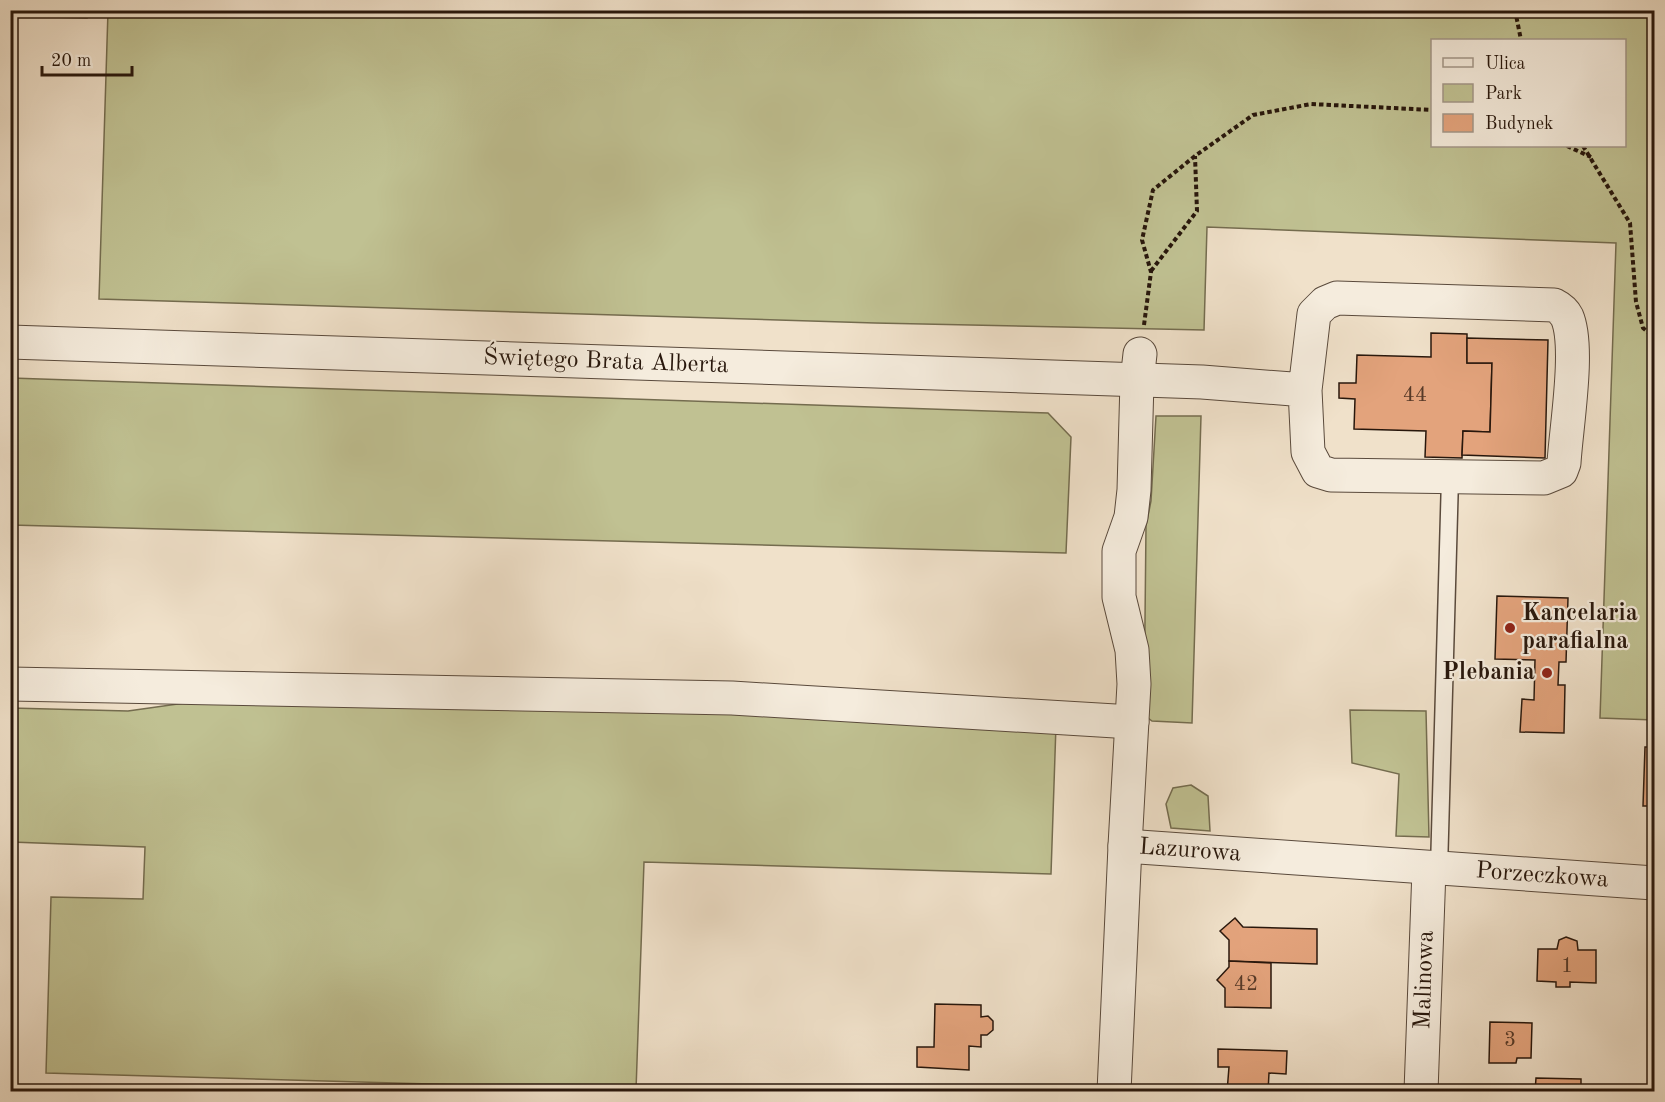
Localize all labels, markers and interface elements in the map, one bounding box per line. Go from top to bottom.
scale bar [42,39,132,77]
legend [1431,39,1626,147]
text: 20 m [51,52,91,70]
text: Ulica [1485,55,1526,73]
text: Park [1485,85,1522,103]
text: Budynek [1485,115,1553,133]
street label: Świętego Brata Alberta [483,341,729,378]
house number: 44 [1403,385,1427,406]
place label: Kancelaria parafialna [1522,602,1638,654]
marker: Kancelaria parafialna [1503,621,1517,635]
place label: Plebania [1442,661,1535,685]
marker: Plebania [1540,666,1554,680]
street label: Lazurowa [1138,835,1242,867]
street label: Porzeczkowa [1475,859,1609,893]
street label: Malinowa [1411,930,1439,1030]
house number: 1 [1561,956,1573,977]
house number: 42 [1234,974,1258,995]
house number: 3 [1504,1030,1516,1051]

